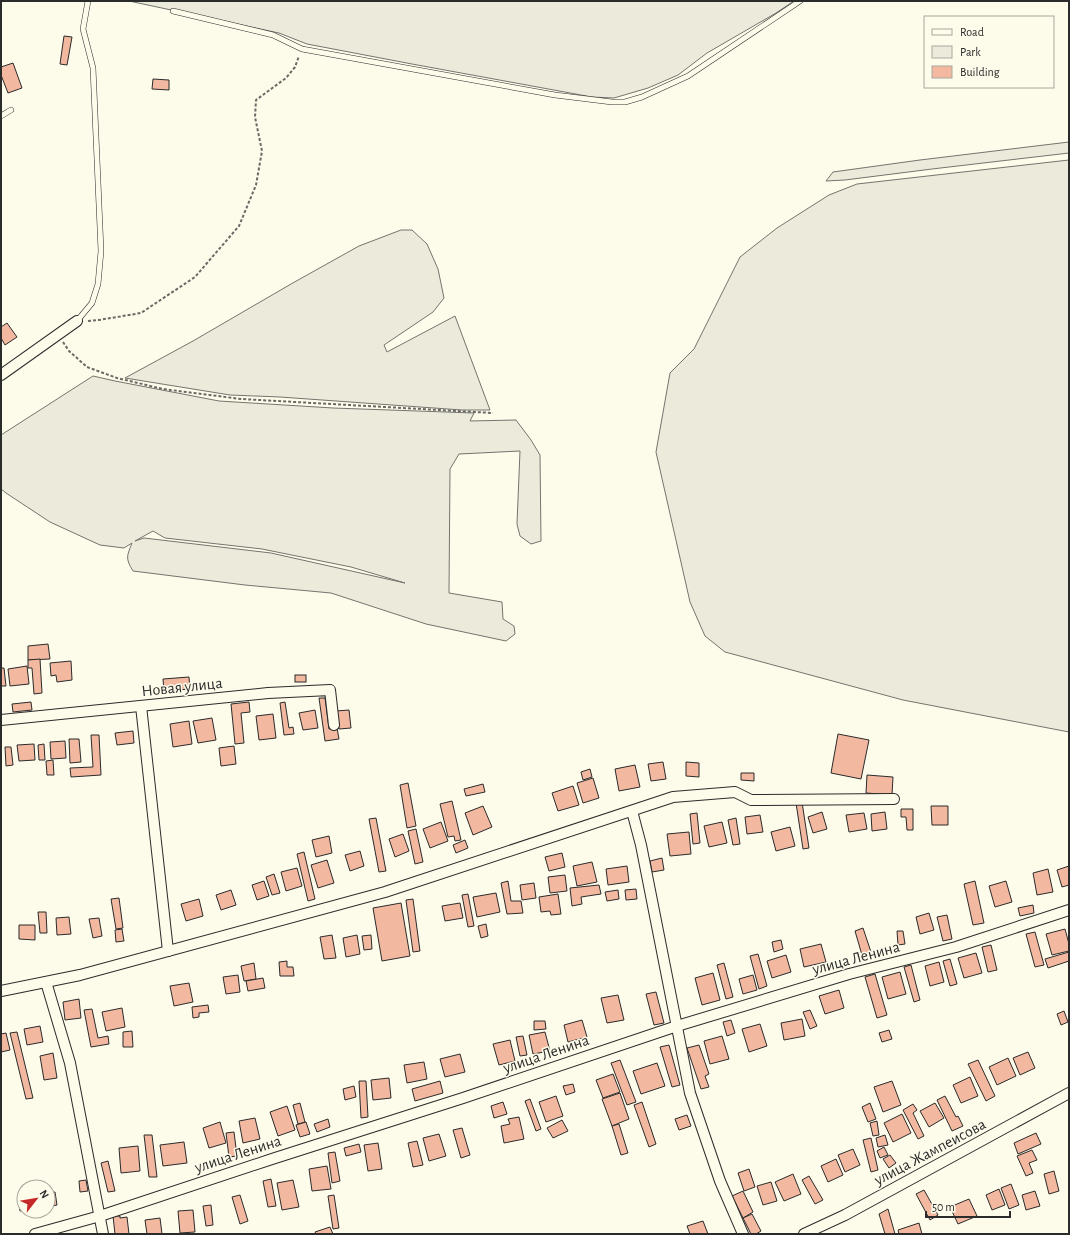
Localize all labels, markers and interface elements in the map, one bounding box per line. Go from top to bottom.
legend [924,16,1054,88]
text: Road [960,26,984,38]
text: Park [960,46,981,58]
text: Building [960,66,1000,78]
street label: Новая улица [141,675,223,700]
street label: улица Ленина [810,939,902,979]
street label: улица Ленина [500,1032,591,1077]
street label: улица Жампеисова [871,1116,989,1189]
street label: улица Ленина [192,1133,284,1177]
north arrow [16,1179,56,1219]
text: N [37,1188,51,1200]
scale bar [926,1193,1010,1219]
text: 50 m [932,1201,955,1213]

